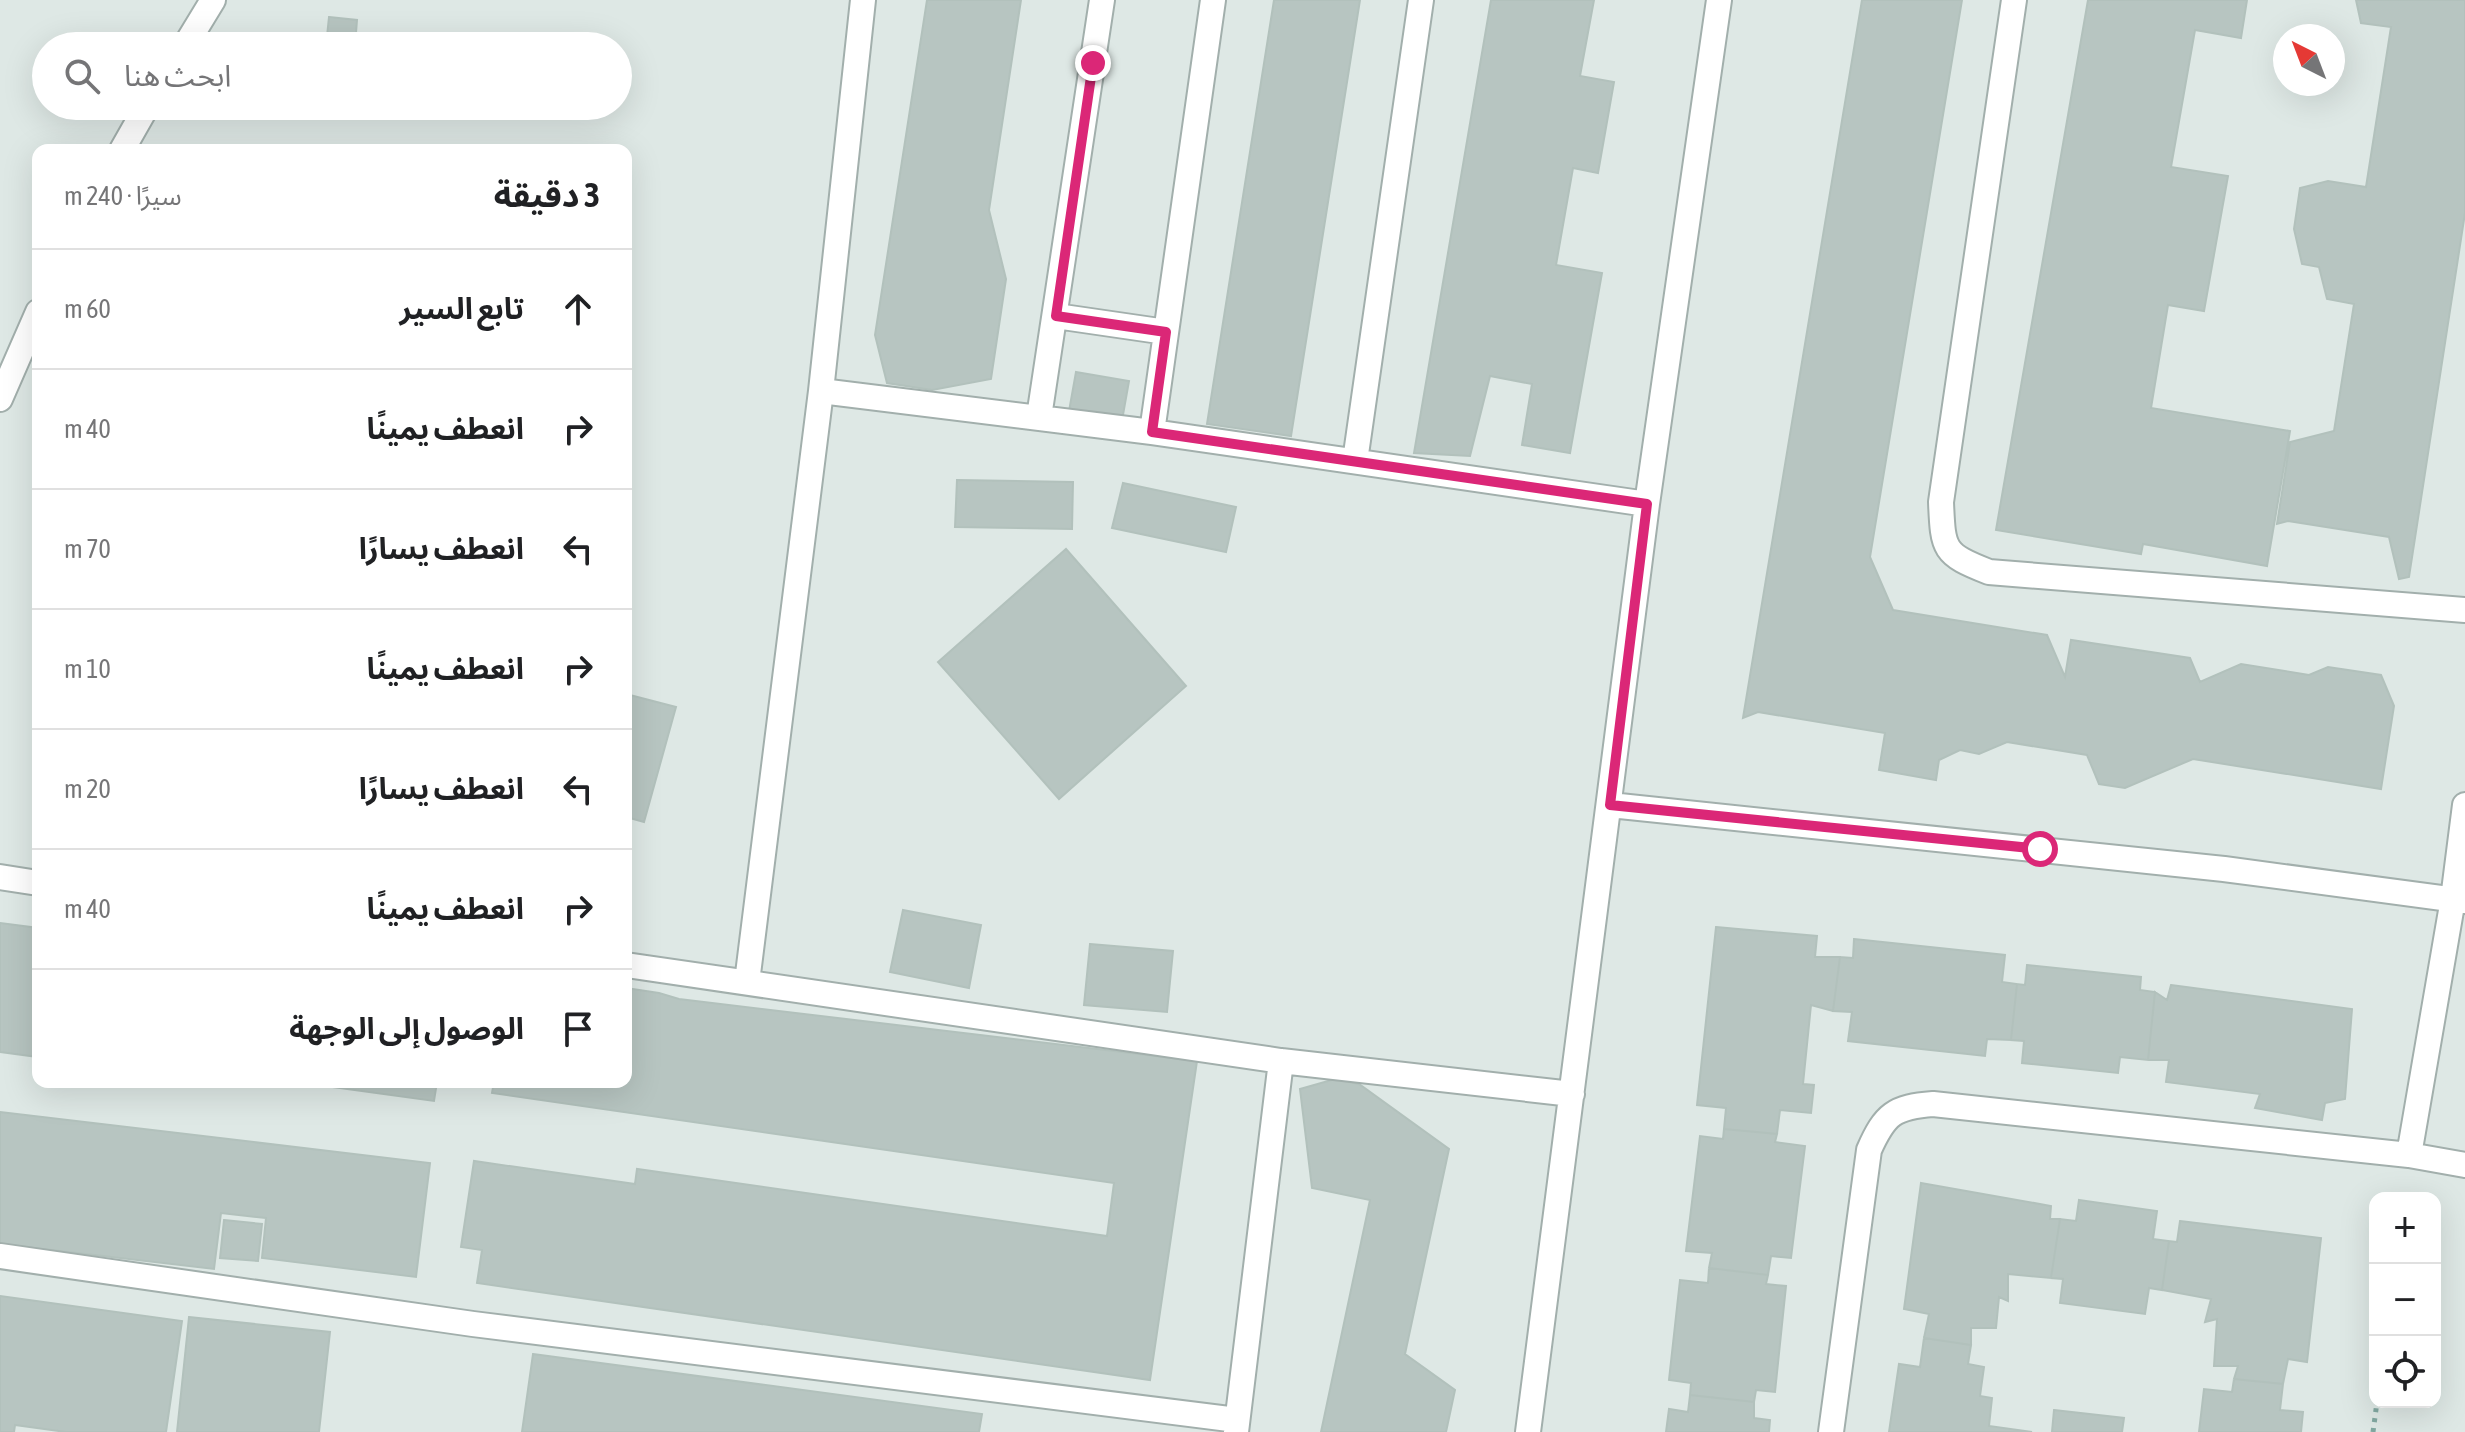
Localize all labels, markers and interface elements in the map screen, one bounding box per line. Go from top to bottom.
north arrow [2273,24,2345,96]
search box [32,32,632,120]
route end [1075,45,1111,81]
icon: search [60,54,104,98]
text: ابحث هنا [124,58,231,92]
text: 3 دقيقة [494,175,600,214]
text: سيرًا · 240 m [64,181,182,211]
icon: ahead [556,287,600,331]
text: تابع السير [400,291,524,325]
text: 60 m [64,294,111,324]
icon: right [556,407,600,451]
text: انعطف يمينًا [367,411,524,445]
text: 40 m [64,414,111,444]
icon: left [556,527,600,571]
text: انعطف يسارًا [359,531,524,565]
text: 70 m [64,534,111,564]
icon: right [556,647,600,691]
text: انعطف يمينًا [367,651,524,685]
text: 10 m [64,654,111,684]
icon: left [556,767,600,811]
text: انعطف يسارًا [359,771,524,805]
text: 20 m [64,774,111,804]
route start [2022,831,2058,867]
icon: right [556,887,600,931]
text: انعطف يمينًا [367,891,524,925]
text: 40 m [64,894,111,924]
icon: arrive [556,1007,600,1051]
text: الوصول إلى الوجهة [289,1011,524,1045]
map controls [2369,1192,2441,1408]
button: + [2369,1192,2441,1264]
button: − [2369,1264,2441,1336]
button: locate [2369,1336,2441,1408]

